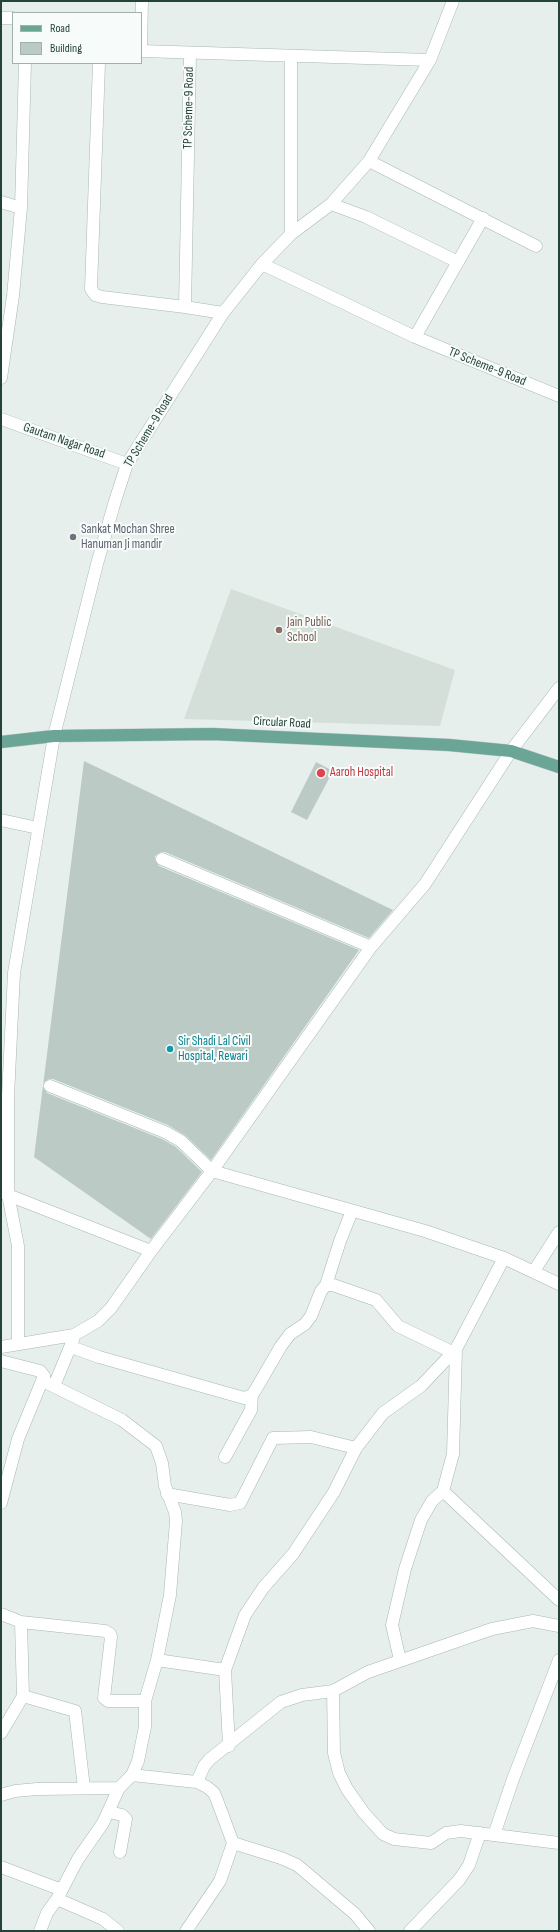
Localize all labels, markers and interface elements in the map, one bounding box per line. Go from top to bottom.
legend [12,12,142,64]
text: Road [50,21,70,36]
text: Building [50,41,82,56]
street label: TP Scheme-9 Road [180,67,198,149]
street label: TP Scheme-9 Road [446,344,528,390]
street label: TP Scheme-9 Road [121,392,177,470]
street label: Gautam Nagar Road [21,420,107,462]
place label: Sankat Mochan Shree Hanuman Ji mandir [81,522,175,553]
marker: Sankat Mochan Shree Hanuman Ji mandir [68,532,78,542]
place label: Jain Public School [287,615,331,646]
marker: Jain Public School [274,625,284,635]
street label: Circular Road [253,714,311,732]
place label: Aaroh Hospital [330,765,393,781]
marker: Aaroh Hospital [315,767,327,779]
place label: Sir Shadi Lal Civil Hospital, Rewari [178,1034,251,1065]
marker: Sir Shadi Lal Civil Hospital, Rewari [165,1044,175,1054]

